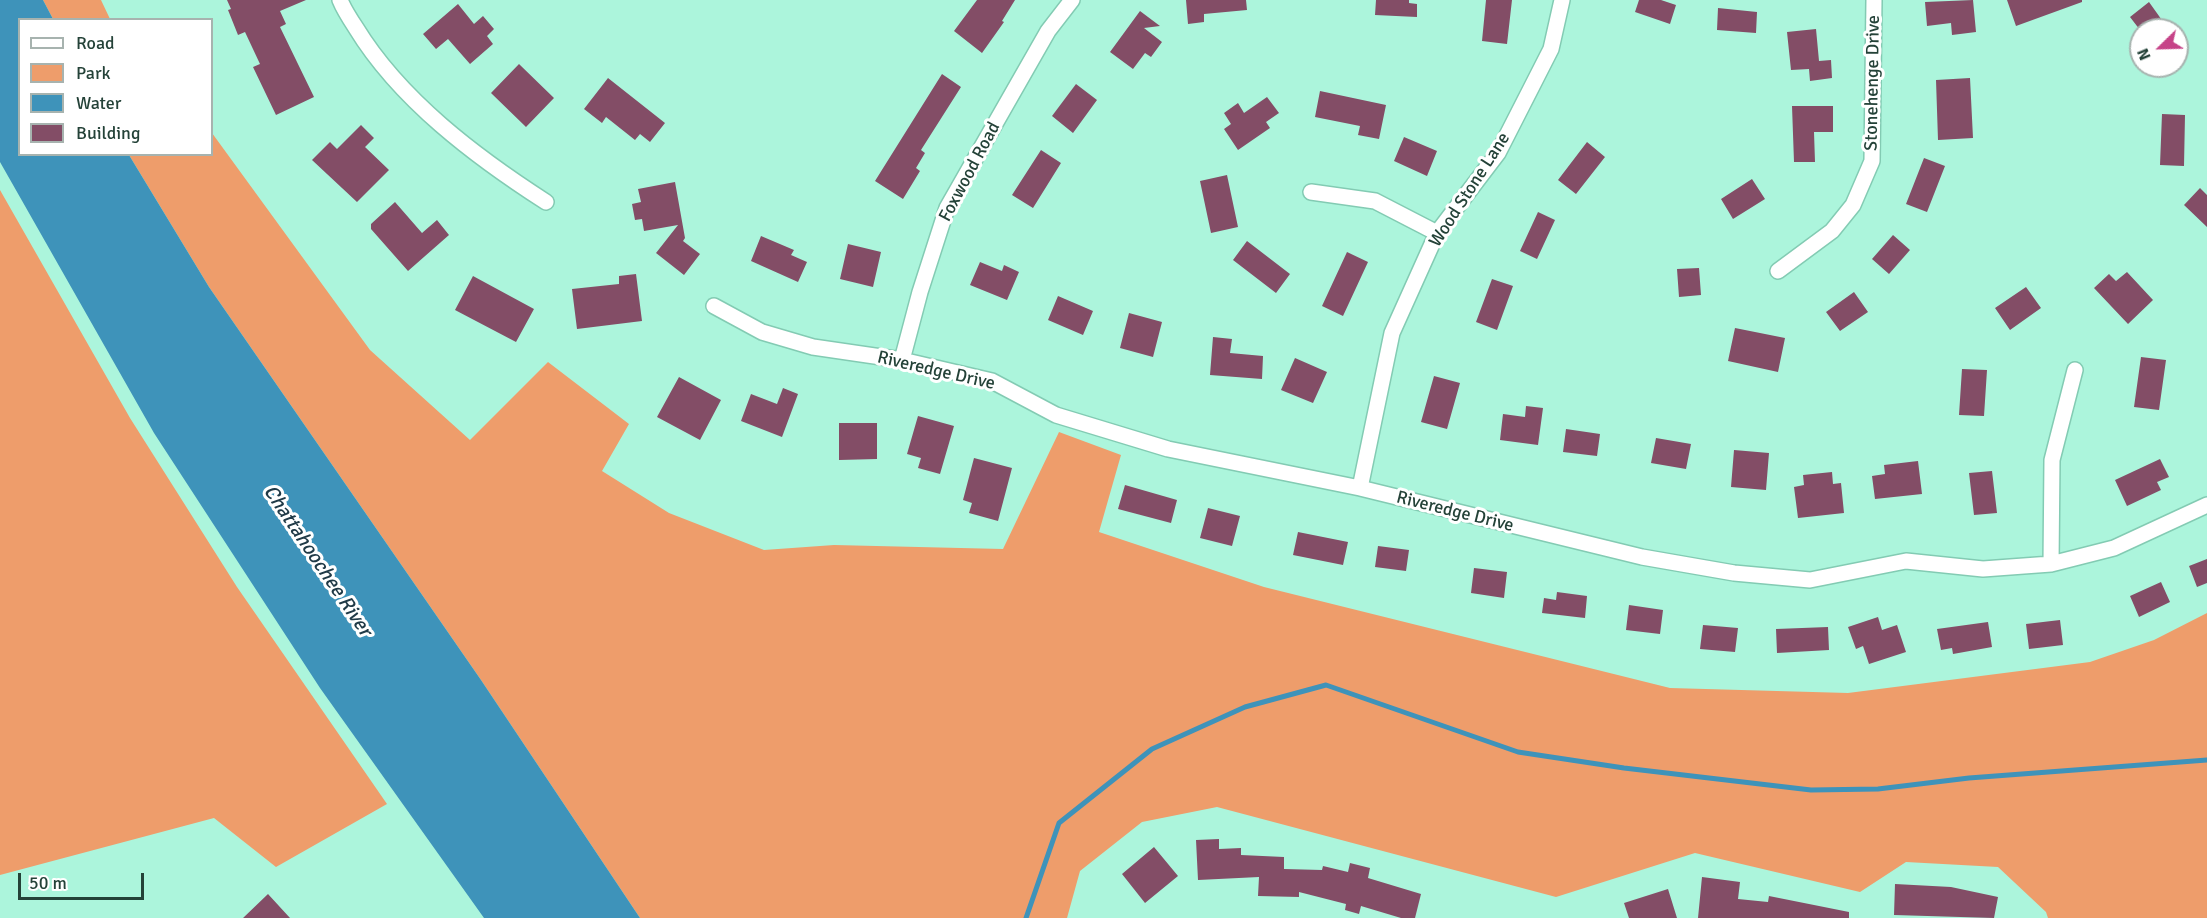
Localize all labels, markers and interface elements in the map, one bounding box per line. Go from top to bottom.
street label: Stonehenge Drive [1861,15,1885,151]
legend [18,18,213,156]
north arrow [2129,18,2189,78]
text: Road [76,32,115,54]
text: N [2133,45,2156,63]
text: Park [76,62,111,84]
text: Water [76,92,121,114]
street label: Foxwood Road [935,118,1005,226]
text: Building [76,122,140,144]
street label: Wood Stone Lane [1425,129,1515,251]
street label: Riveredge Drive [875,347,997,395]
water label: Chattahoochee River [258,481,376,641]
street label: Riveredge Drive [1394,487,1516,537]
scale bar [21,861,147,899]
text: 50 m [29,872,67,894]

